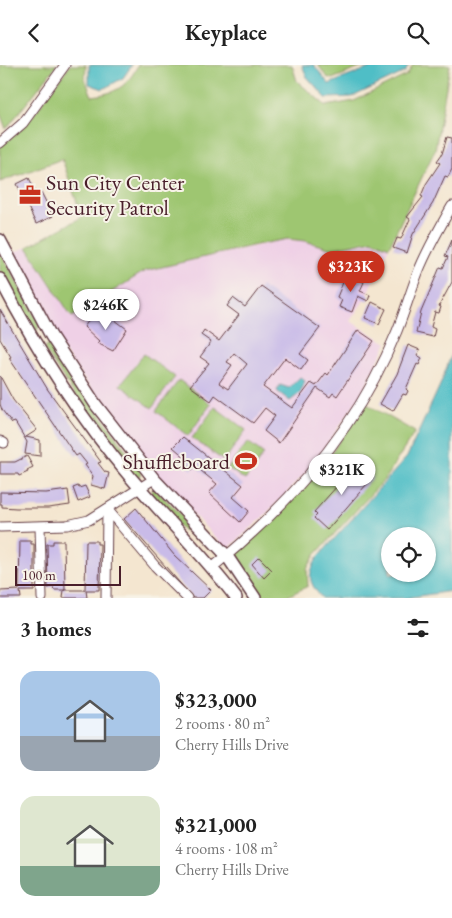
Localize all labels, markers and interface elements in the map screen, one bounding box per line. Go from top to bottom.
text: Keyplace [185,18,267,47]
icon: back [20,19,48,47]
icon: search [404,19,432,47]
place label: Sun City Center Security Patrol [46,168,185,222]
office icon: Sun City Center Security Patrol [17,182,43,208]
pin: $323K [316,251,386,293]
text: $323K [329,256,373,277]
pin: $246K [71,289,141,331]
text: $246K [84,294,128,315]
place label: Shuffleboard [122,447,231,476]
sports icon: Shuffleboard [233,448,259,474]
pin: $321K [307,453,377,496]
text: $321K [320,459,364,480]
map controls [381,527,436,582]
button: locate [381,527,436,582]
scale bar [15,563,121,586]
text: 100 m [22,566,56,584]
icon: filters [404,614,432,642]
text: 3 homes [20,615,92,642]
text: $323,000 [175,686,257,713]
icon: home [60,691,120,751]
text: 2 rooms · 80 m² [175,713,270,734]
text: Cherry Hills Drive [175,734,289,755]
text: $321,000 [175,811,257,838]
icon: home [60,816,120,876]
text: 4 rooms · 108 m² [175,838,278,859]
text: Cherry Hills Drive [175,859,289,880]

